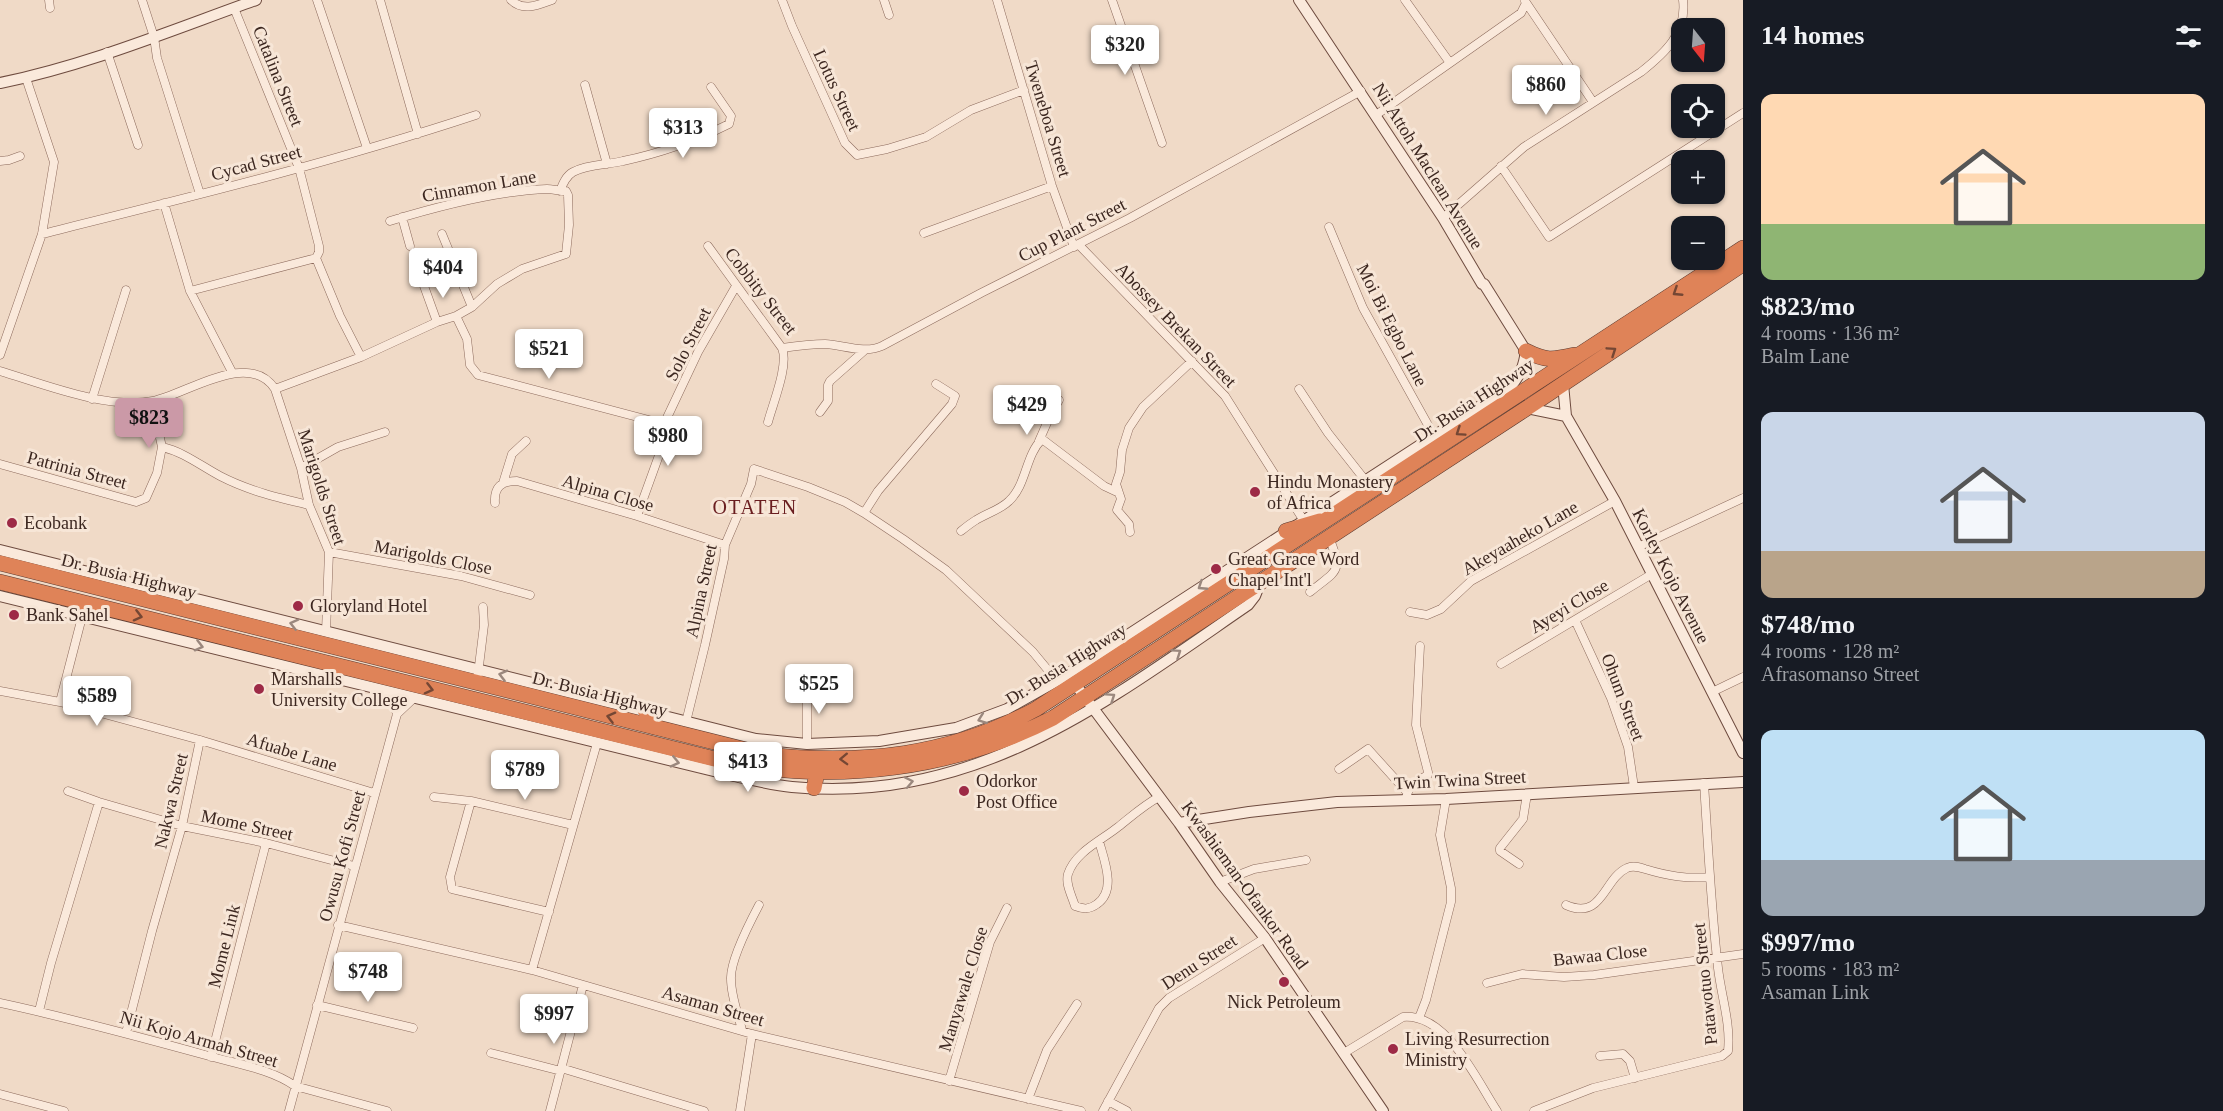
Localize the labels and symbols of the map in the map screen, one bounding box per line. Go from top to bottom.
north arrow [1671,18,1725,72]
street label: Catalina Street [249,23,307,129]
pin: $320 [1089,25,1161,76]
street label: Lotus Street [809,46,865,134]
street label: Tweneboa Street [1021,59,1075,179]
pin: $860 [1510,65,1582,116]
street label: Nii Attoh Maclean Avenue [1369,79,1487,253]
pin: $313 [647,108,719,159]
street label: Cycad Street [209,141,303,185]
street label: Cinnamon Lane [420,166,538,206]
street label: Cup Plant Street [1015,194,1129,266]
street label: Cobbity Street [721,244,801,338]
pin: $404 [407,248,479,299]
street label: Abossey Brekan Street [1112,259,1240,391]
street label: Moi Bi Egbo Lane [1353,261,1431,389]
one-way arrow [1672,285,1683,296]
street label: Solo Street [661,304,715,384]
pin: $521 [513,329,585,380]
one-way arrow [1605,347,1616,358]
street label: Dr. Busia Highway [1410,354,1538,446]
pin: $429 [991,385,1063,436]
pin: $823 [113,398,185,449]
pin: $980 [632,416,704,467]
one-way arrow [1456,425,1467,436]
street label: Marigolds Street [294,427,350,547]
street label: Patrinia Street [25,447,129,493]
street label: Alpina Close [560,470,656,516]
place label: Hindu Monastery of Africa [1267,472,1393,513]
marker: Hindu Monastery of Africa [1248,485,1262,499]
district label: OTATEN [712,496,798,518]
street label: Akeyaaheko Lane [1459,497,1581,579]
street label: Korley Kojo Avenue [1628,505,1714,647]
place label: Ecobank [24,513,87,533]
marker: Ecobank [5,516,19,530]
street label: Marigolds Close [372,536,494,578]
street label: Alpina Street [681,542,721,640]
place label: Great Grace Word Chapel Int'l [1228,549,1359,590]
street label: Dr. Busia Highway [59,550,199,602]
marker: Great Grace Word Chapel Int'l [1209,562,1223,576]
street label: Ayeyi Close [1526,575,1612,637]
one-way arrow [1198,578,1208,590]
place label: Gloryland Hotel [310,596,427,616]
marker: Gloryland Hotel [291,599,305,613]
place label: Bank Sahel [26,605,109,625]
marker: Bank Sahel [7,608,21,622]
one-way arrow [133,609,143,622]
one-way arrow [289,619,300,631]
street label: Dr. Busia Highway [1002,619,1130,709]
one-way arrow [194,639,204,652]
one-way arrow [1170,649,1181,660]
street label: Ohum Street [1597,651,1649,743]
pin: $525 [783,664,855,715]
street label: Dr. Busia Highway [530,668,670,720]
place label: Marshalls University College [271,669,407,710]
one-way arrow [499,670,509,683]
pin: $589 [61,676,133,727]
one-way arrow [424,681,434,694]
marker: Marshalls University College [252,682,266,696]
one-way arrow [1104,693,1115,704]
one-way arrow [607,711,617,724]
one-way arrow [977,711,988,724]
street label: Afuabe Lane [244,729,340,775]
pin: $413 [712,742,784,793]
pin: $789 [489,750,561,801]
street label: Nakwa Street [150,751,192,851]
one-way arrow [839,753,848,766]
one-way arrow [670,754,680,767]
street label: Twin Twina Street [1393,767,1527,793]
place label: Odorkor Post Office [976,771,1057,812]
one-way arrow [903,776,913,789]
marker: Odorkor Post Office [957,784,971,798]
street label: Owusu Kofi Street [315,788,369,924]
street label: Kwashieman-Ofankor Road [1177,797,1313,973]
street label: Mome Street [199,806,295,844]
street label: Mome Link [204,902,244,990]
street label: Patawotuo Street [1689,922,1721,1046]
street label: Manyawale Close [935,924,991,1054]
street label: Denu Street [1158,930,1240,994]
street label: Bawaa Close [1552,940,1648,970]
pin: $748 [332,952,404,1003]
marker: Nick Petroleum [1277,975,1291,989]
street label: Asaman Street [660,982,766,1030]
place label: Nick Petroleum [1227,992,1341,1012]
pin: $997 [518,994,590,1045]
street label: Nii Kojo Armah Street [118,1007,280,1071]
place label: Living Resurrection Ministry [1405,1029,1549,1070]
marker: Living Resurrection Ministry [1386,1042,1400,1056]

